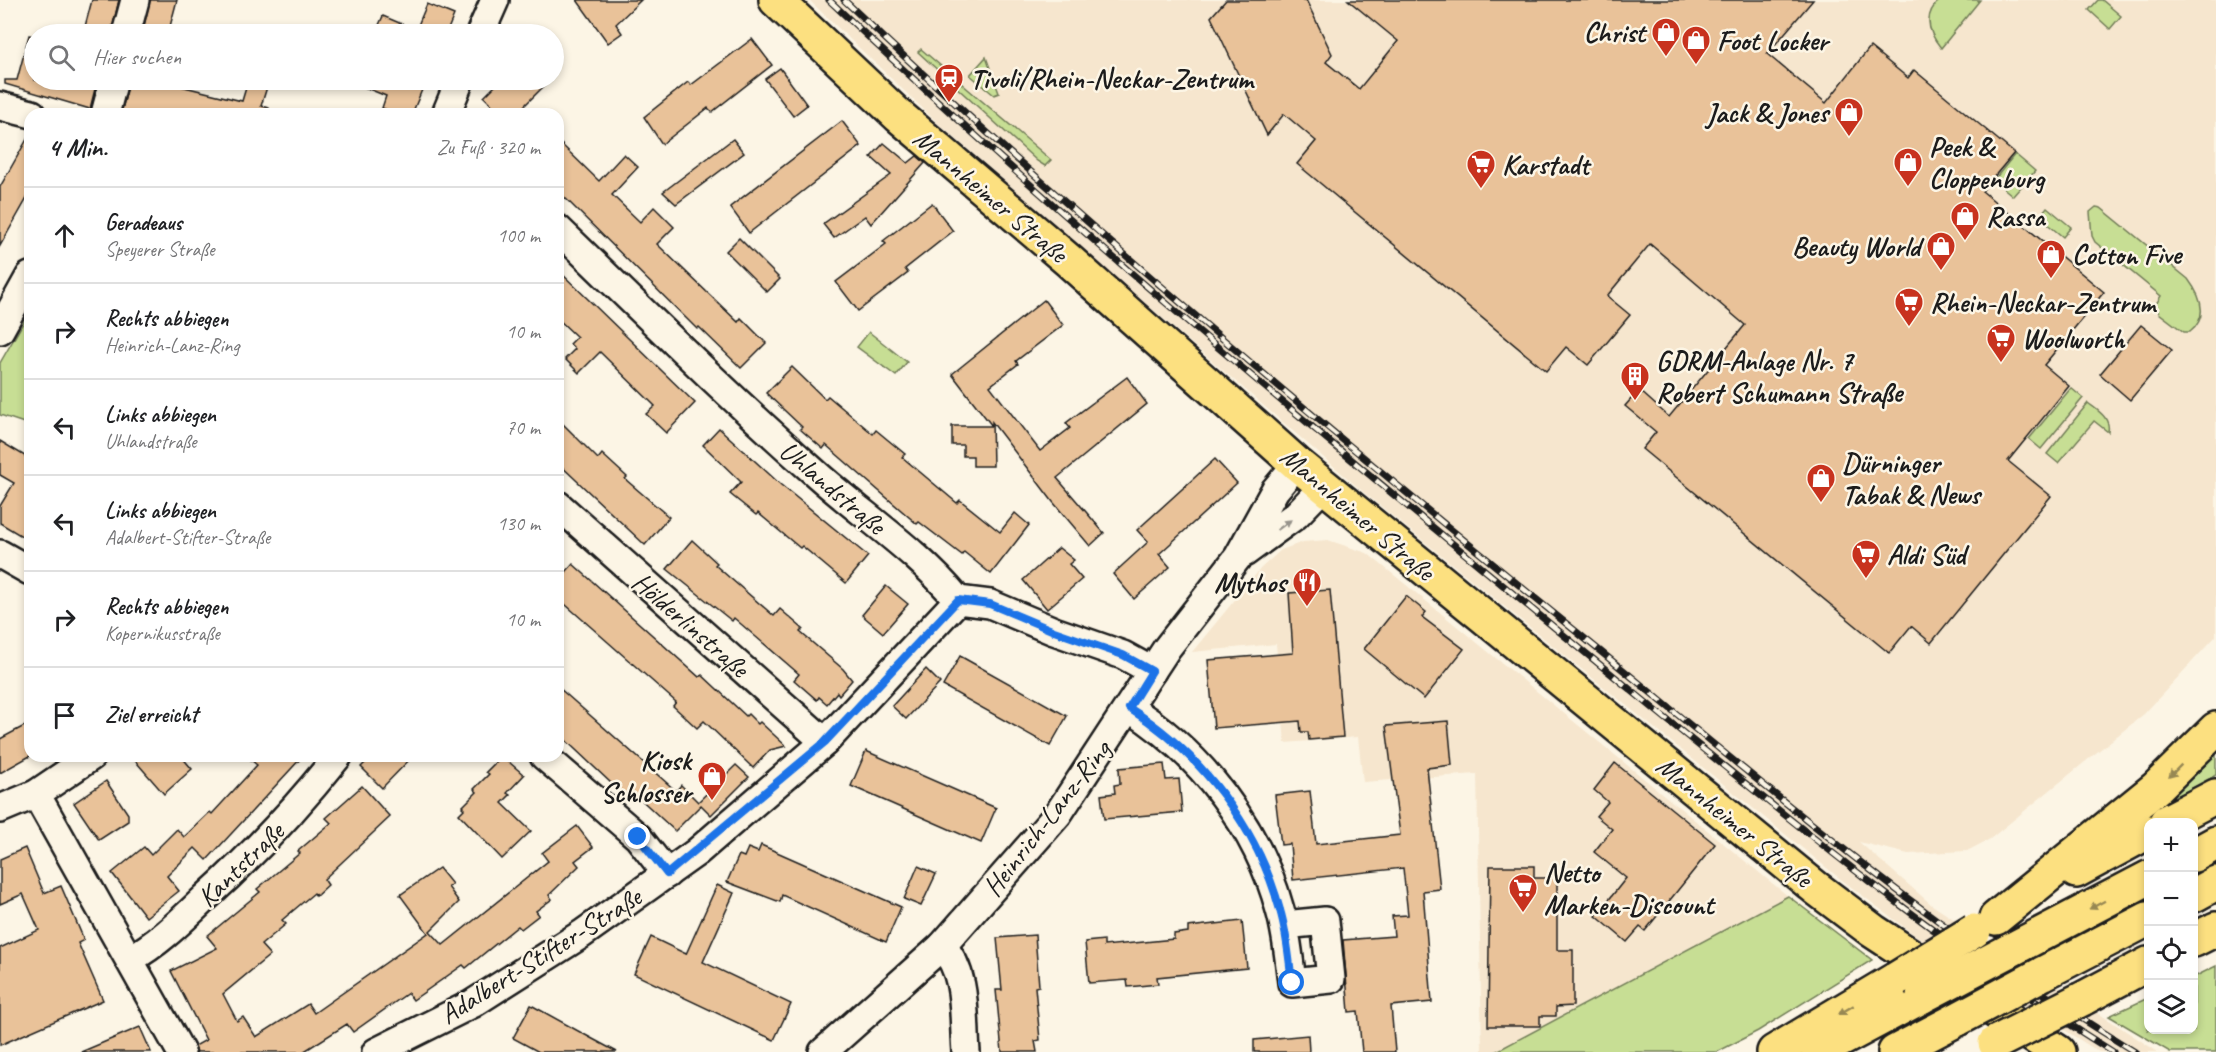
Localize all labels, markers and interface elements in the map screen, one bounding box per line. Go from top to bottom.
place label: Christ [1584,15,1648,50]
shop icon: Christ [1650,16,1682,58]
place label: Foot Locker [1717,23,1831,58]
search box [24,24,564,90]
shop icon: Foot Locker [1680,24,1712,66]
icon: search [45,41,78,74]
text: Hier suchen [93,43,181,71]
place label: Tivoli/Rhein-Neckar-Zentrum [970,61,1256,96]
station icon: Tivoli/Rhein-Neckar-Zentrum [933,62,965,104]
place label: Jack & Jones [1704,95,1831,130]
shop icon: Jack & Jones [1833,96,1865,138]
street label: Mannheimer Straße [906,121,1076,271]
place label: Peek & Cloppenburg [1929,129,2046,196]
text: 4 Min. [48,131,107,164]
text: Zu Fuß · 320 m [437,135,540,160]
shop icon: Peek & Cloppenburg [1892,146,1924,188]
place label: Karstadt [1502,147,1592,182]
supermarket icon: Karstadt [1465,148,1497,190]
place label: Rassa [1986,199,2047,234]
shop icon: Rassa [1949,200,1981,242]
text: Geradeaus [105,209,182,237]
icon: ahead [48,219,81,252]
text: 100 m [497,223,540,248]
place label: Beauty World [1792,229,1925,265]
shop icon: Beauty World [1925,230,1957,272]
text: Speyerer Straße [105,237,215,262]
place label: Cotton Five [2072,237,2184,272]
shop icon: Cotton Five [2035,238,2067,280]
place label: Rhein-Neckar-Zentrum [1930,285,2158,320]
supermarket icon: Rhein-Neckar-Zentrum [1893,286,1925,328]
text: Rechts abbiegen [105,305,228,333]
icon: right [48,315,81,348]
text: 10 m [506,319,540,344]
place label: Woolworth [2022,321,2125,356]
supermarket icon: Woolworth [1985,322,2017,364]
text: Heinrich-Lanz-Ring [105,333,239,358]
place label: GDRM-Anlage Nr. 7 Robert Schumann Straße [1656,343,1904,410]
building icon: GDRM-Anlage Nr. 7 Robert Schumann Straße [1619,360,1651,402]
text: Links abbiegen [105,401,216,429]
icon: left [48,411,81,444]
text: 70 m [506,415,540,440]
text: Uhlandstraße [105,429,197,454]
street label: Uhlandstraße [772,433,895,543]
street label: Mannheimer Straße [1273,439,1443,589]
place label: Dürninger Tabak & News [1842,445,1983,512]
shop icon: Dürninger Tabak & News [1805,462,1837,504]
text: Links abbiegen [105,497,216,525]
icon: left [48,507,81,540]
text: 130 m [497,511,540,536]
one-way arrow [1275,519,1291,531]
text: Adalbert-Stifter-Straße [105,525,270,550]
place label: Aldi Süd [1887,537,1970,572]
supermarket icon: Aldi Süd [1850,538,1882,580]
street label: Hölderlinstraße [625,564,758,686]
place label: Mythos [1214,565,1289,600]
restaurant icon: Mythos [1291,566,1323,608]
text: Rechts abbiegen [105,593,228,621]
icon: right [48,603,81,636]
text: 10 m [506,607,540,632]
text: Kopernikusstraße [105,621,220,646]
icon: arrive [48,699,81,732]
text: Ziel erreicht [105,701,198,729]
street label: Heinrich-Lanz-Ring [975,732,1119,903]
place label: Kiosk Schlosser [600,743,694,810]
street label: Mannheimer Straße [1650,748,1821,896]
shop icon: Kiosk Schlosser [696,760,728,802]
one-way arrow [2168,763,2182,777]
street label: Kantstraße [190,813,292,914]
map controls [2144,818,2198,1034]
button: + [2144,818,2198,872]
route end [624,823,650,849]
place label: Netto Marken-Discount [1544,855,1716,922]
supermarket icon: Netto Marken-Discount [1507,872,1539,914]
button: − [2144,872,2198,926]
street label: Adalbert-Stifter-Straße [433,878,649,1032]
one-way arrow [2088,901,2105,910]
button: locate [2144,926,2198,980]
route start [1278,969,1304,995]
button: layers [2144,980,2198,1034]
one-way arrow [1838,1004,1854,1015]

